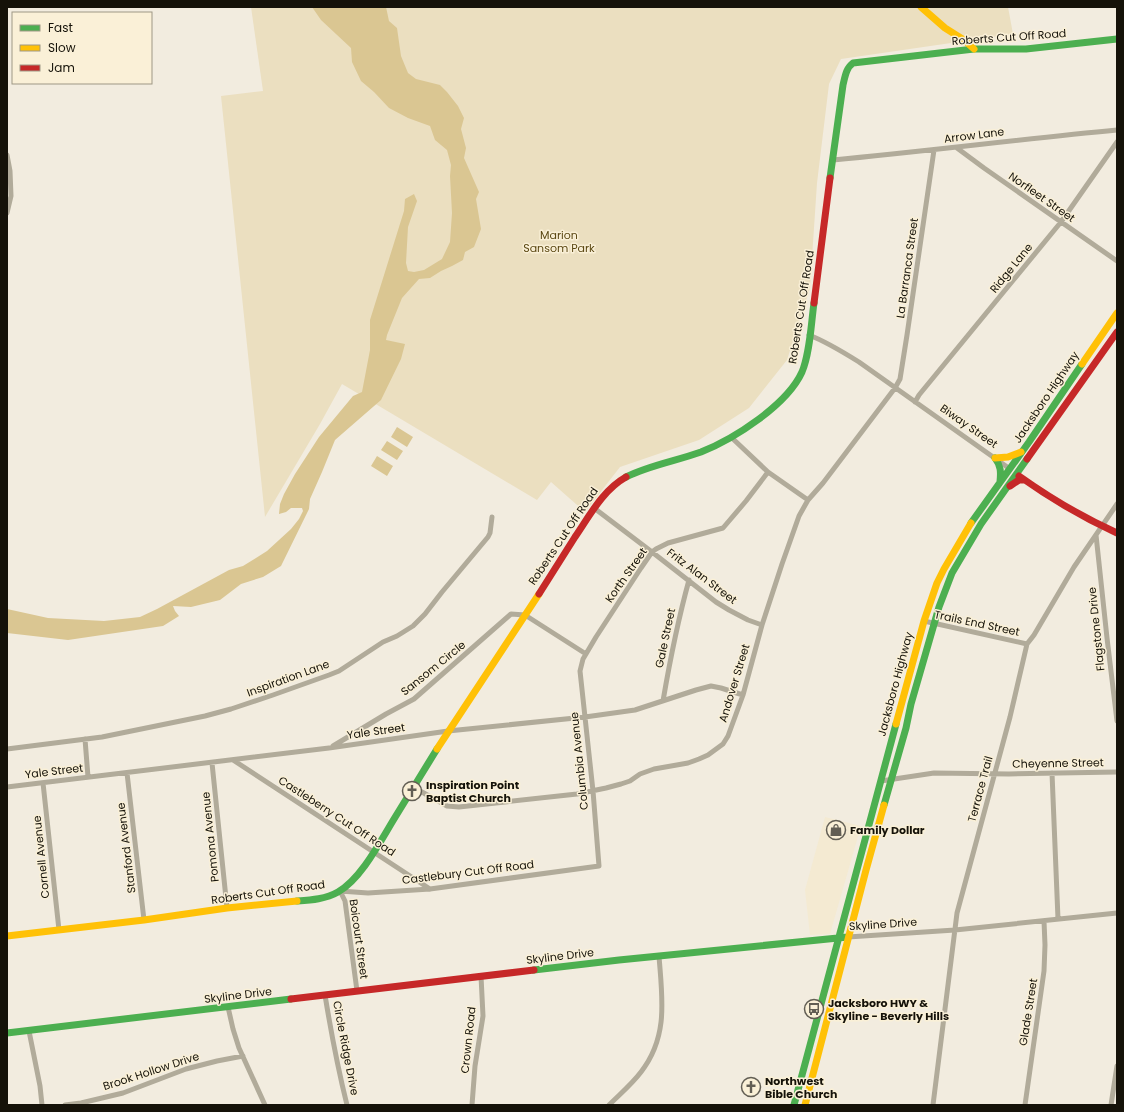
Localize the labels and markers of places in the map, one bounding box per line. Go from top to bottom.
place label: Inspiration Point Baptist Church [426,777,520,806]
church icon: Inspiration Point Baptist Church [401,780,423,802]
shop icon: Family Dollar [825,819,847,841]
place label: Family Dollar [850,822,925,838]
place label: Jacksboro HWY & Skyline - Beverly Hills [828,995,949,1024]
bus stop icon: Jacksboro HWY & Skyline - Beverly Hills [803,998,825,1020]
place label: Northwest Bible Church [765,1073,837,1102]
church icon: Northwest Bible Church [740,1076,762,1098]

